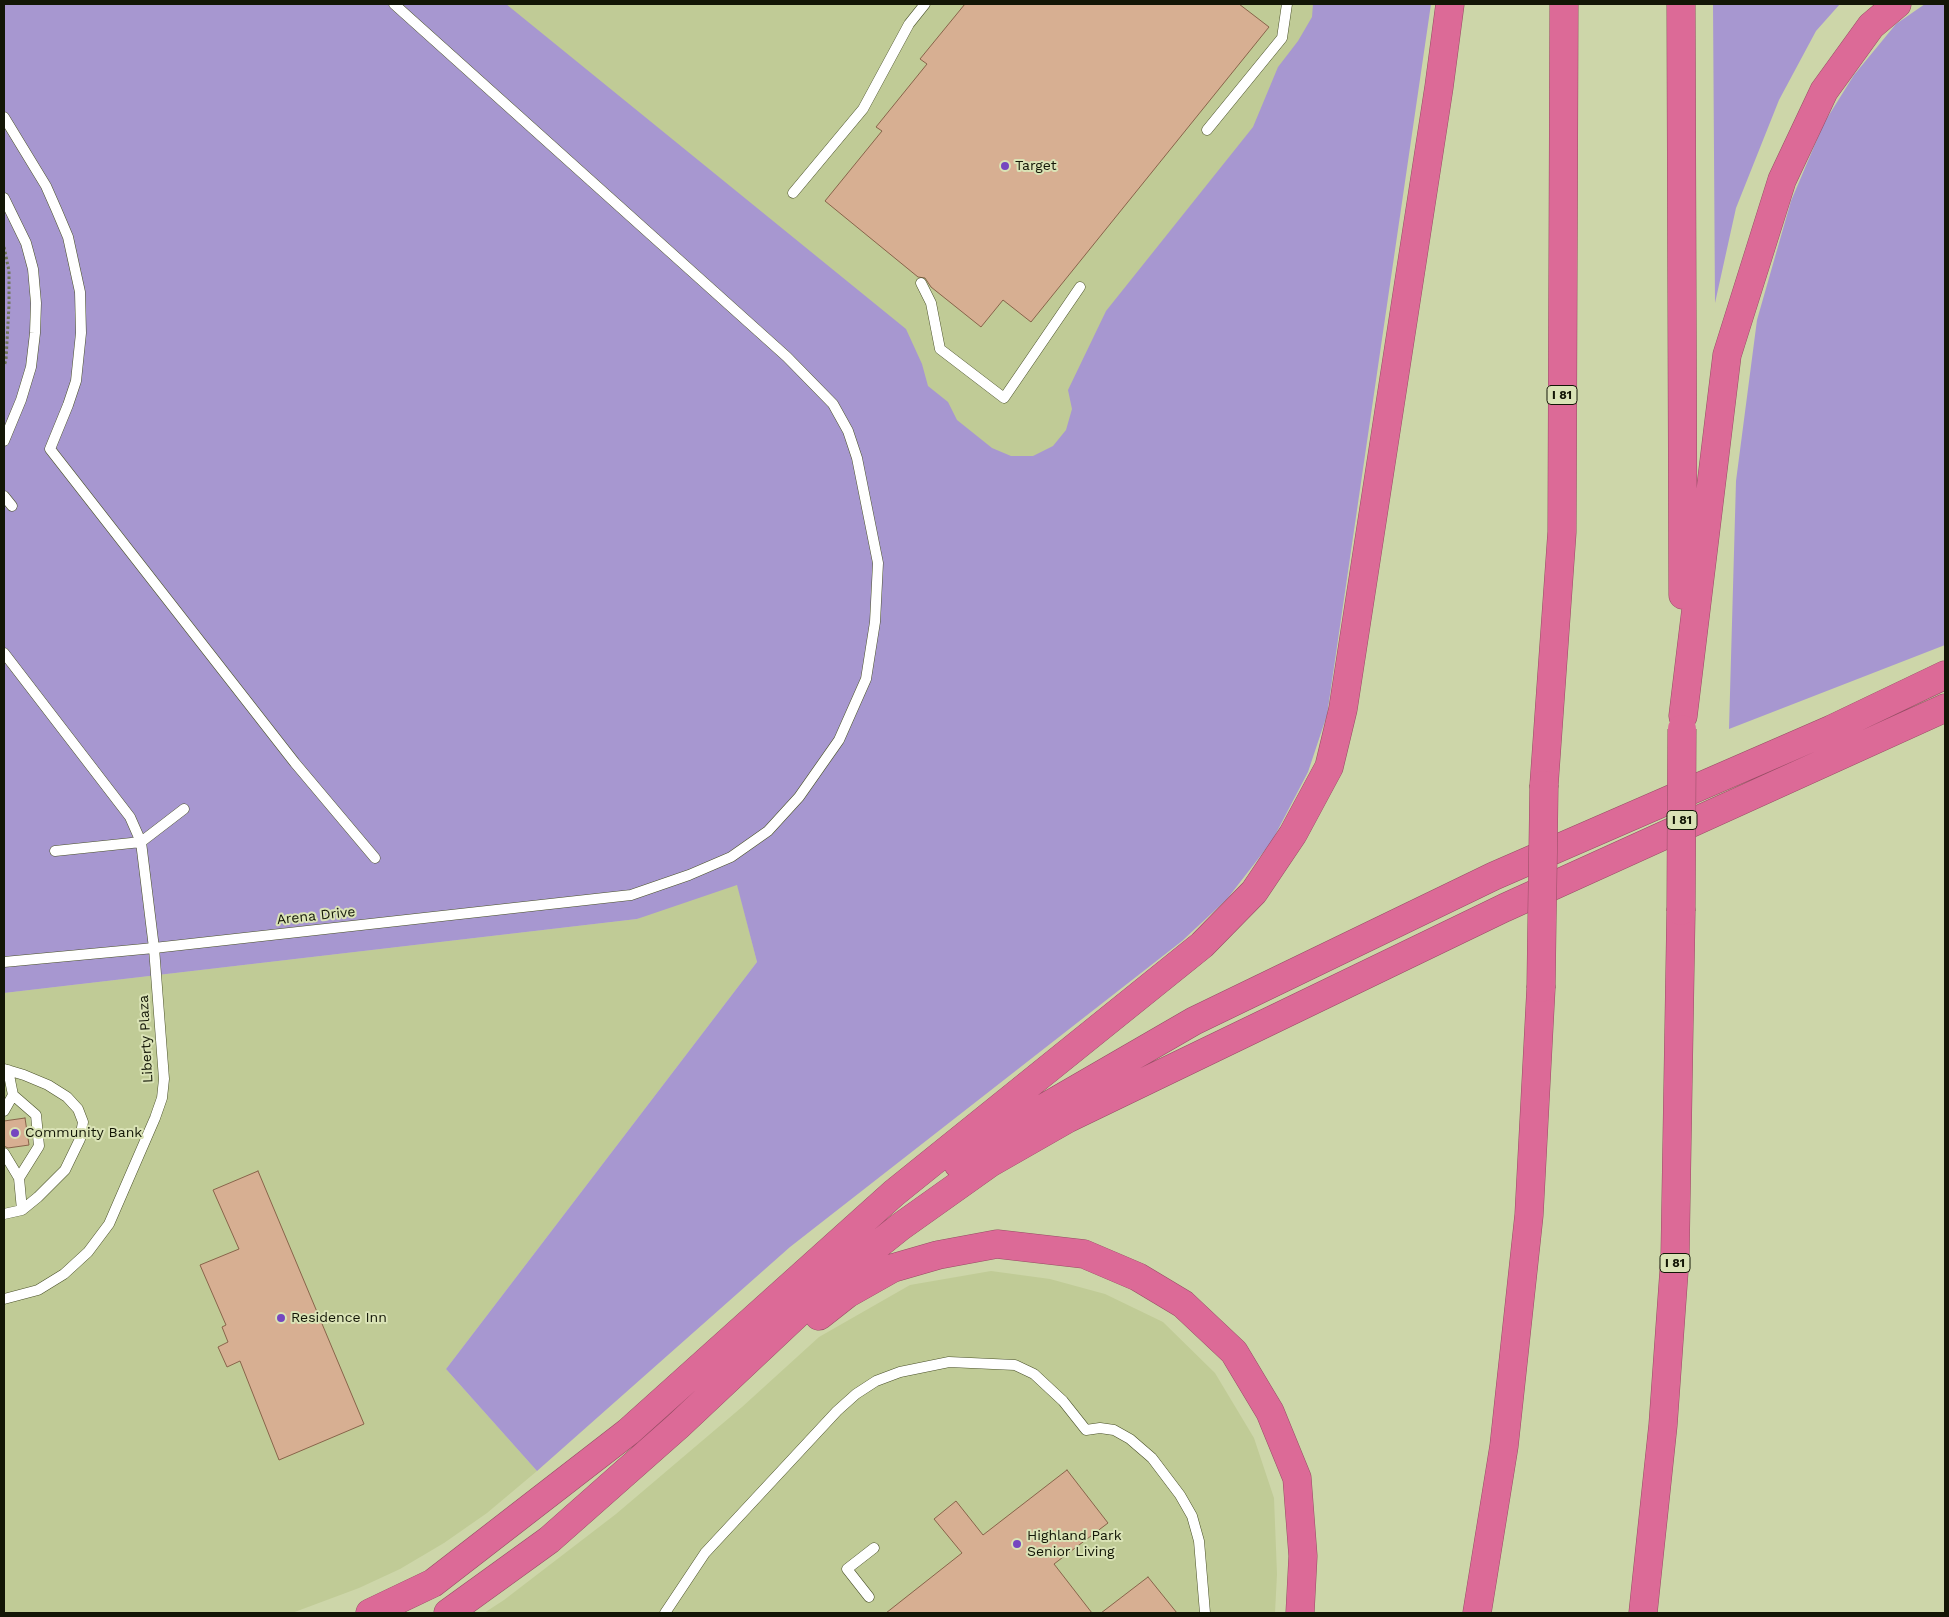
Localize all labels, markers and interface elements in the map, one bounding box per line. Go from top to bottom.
place label: Target [1015,158,1057,174]
marker: Target [999,160,1011,172]
road number: I 81 [1547,386,1577,404]
road number: I 81 [1667,810,1697,830]
street label: Arena Drive [276,904,356,928]
street label: Liberty Plaza [135,994,157,1084]
place label: Community Bank [25,1125,142,1141]
marker: Community Bank [9,1127,21,1139]
road number: I 81 [1660,1254,1690,1272]
place label: Residence Inn [291,1310,387,1326]
marker: Residence Inn [275,1312,287,1324]
place label: Highland Park Senior Living [1027,1528,1122,1560]
marker: Highland Park Senior Living [1011,1538,1023,1550]

